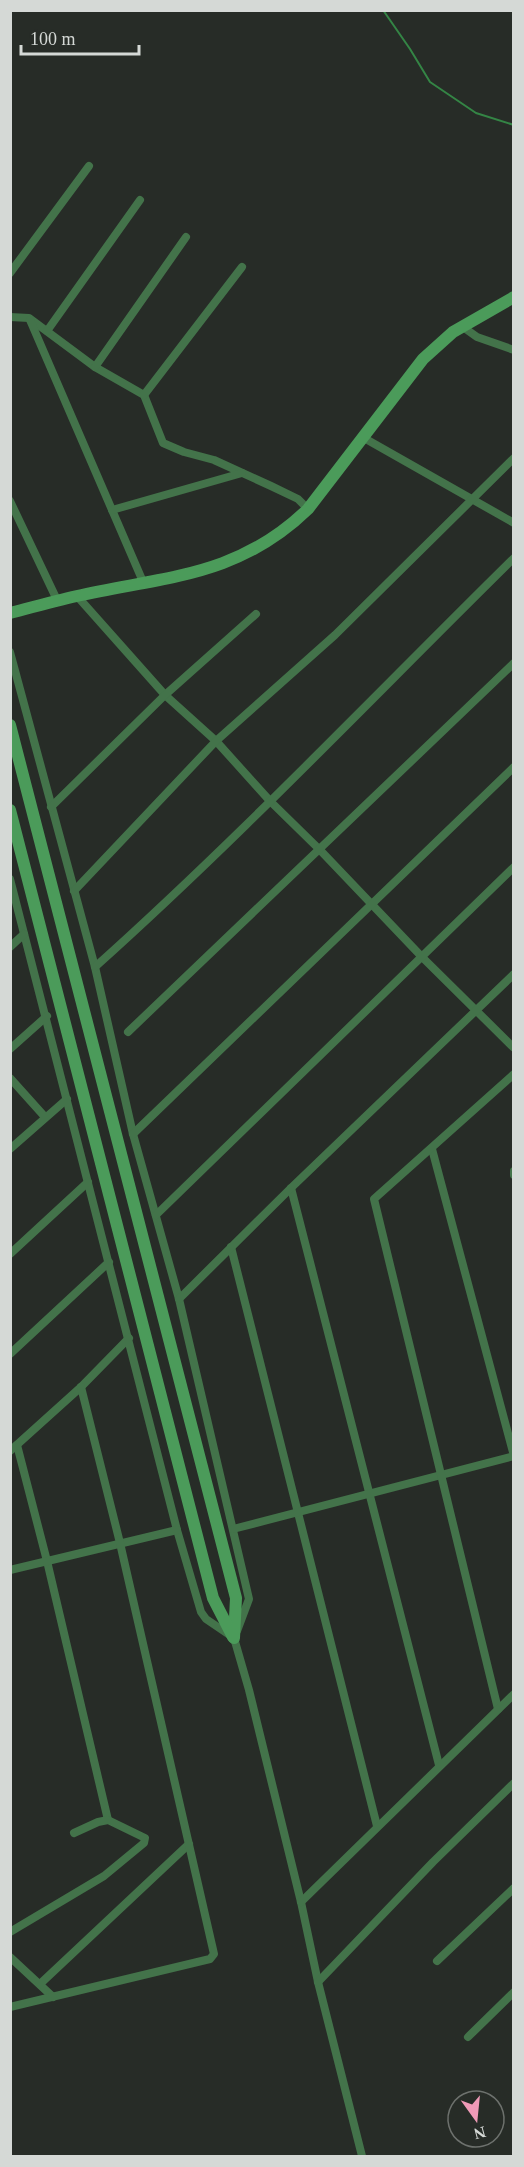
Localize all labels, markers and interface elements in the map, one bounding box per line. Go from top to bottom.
scale bar [21,18,140,56]
text: 100 m [30,29,76,49]
north arrow [446,2089,506,2149]
text: N [472,2123,488,2143]

